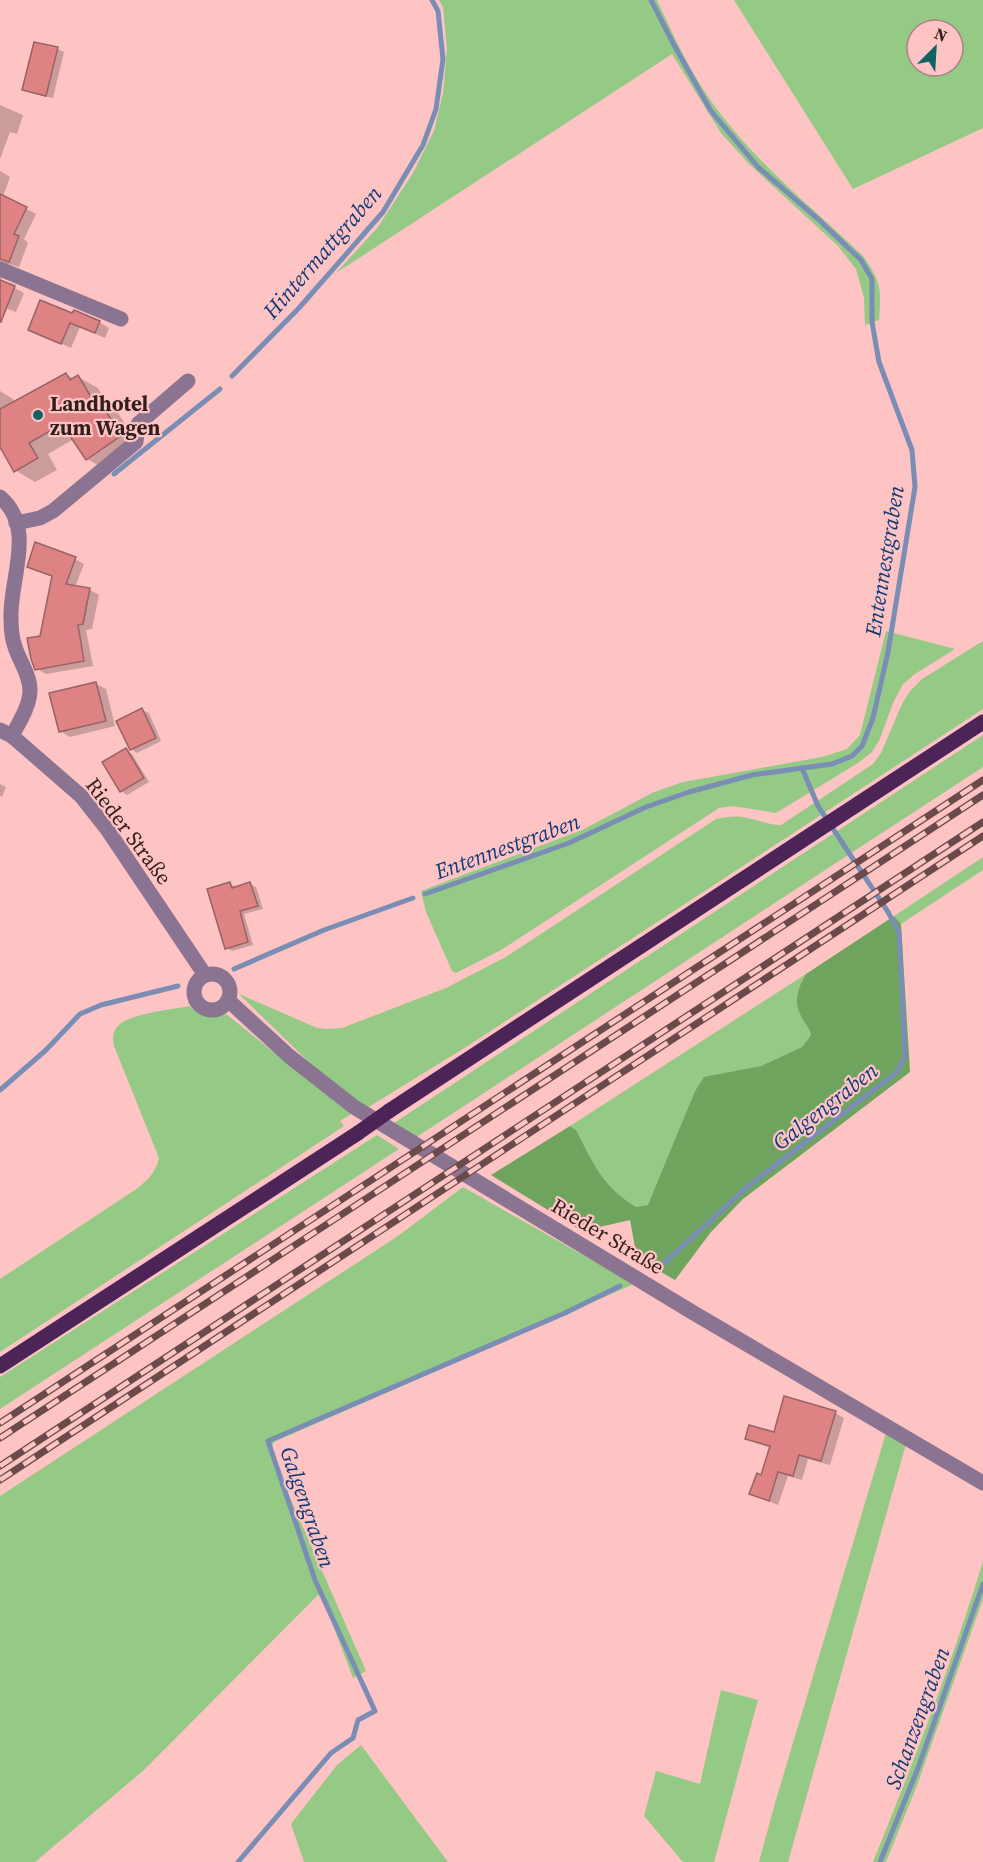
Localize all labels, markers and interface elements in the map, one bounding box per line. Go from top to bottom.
north arrow [905,18,965,78]
text: N [931,22,951,47]
water label: Hintermattgraben [255,179,388,326]
place label: Landhotel zum Wagen [50,389,160,442]
marker: Landhotel zum Wagen [31,408,45,422]
water label: Entennestgraben [857,483,911,640]
street label: Rieder Straße [79,772,179,890]
water label: Entennestgraben [429,806,584,886]
water label: Galgengraben [766,1055,884,1157]
street label: Rieder Straße [546,1191,670,1281]
water label: Galgengraben [273,1443,343,1572]
water label: Schanzengraben [877,1642,957,1793]

